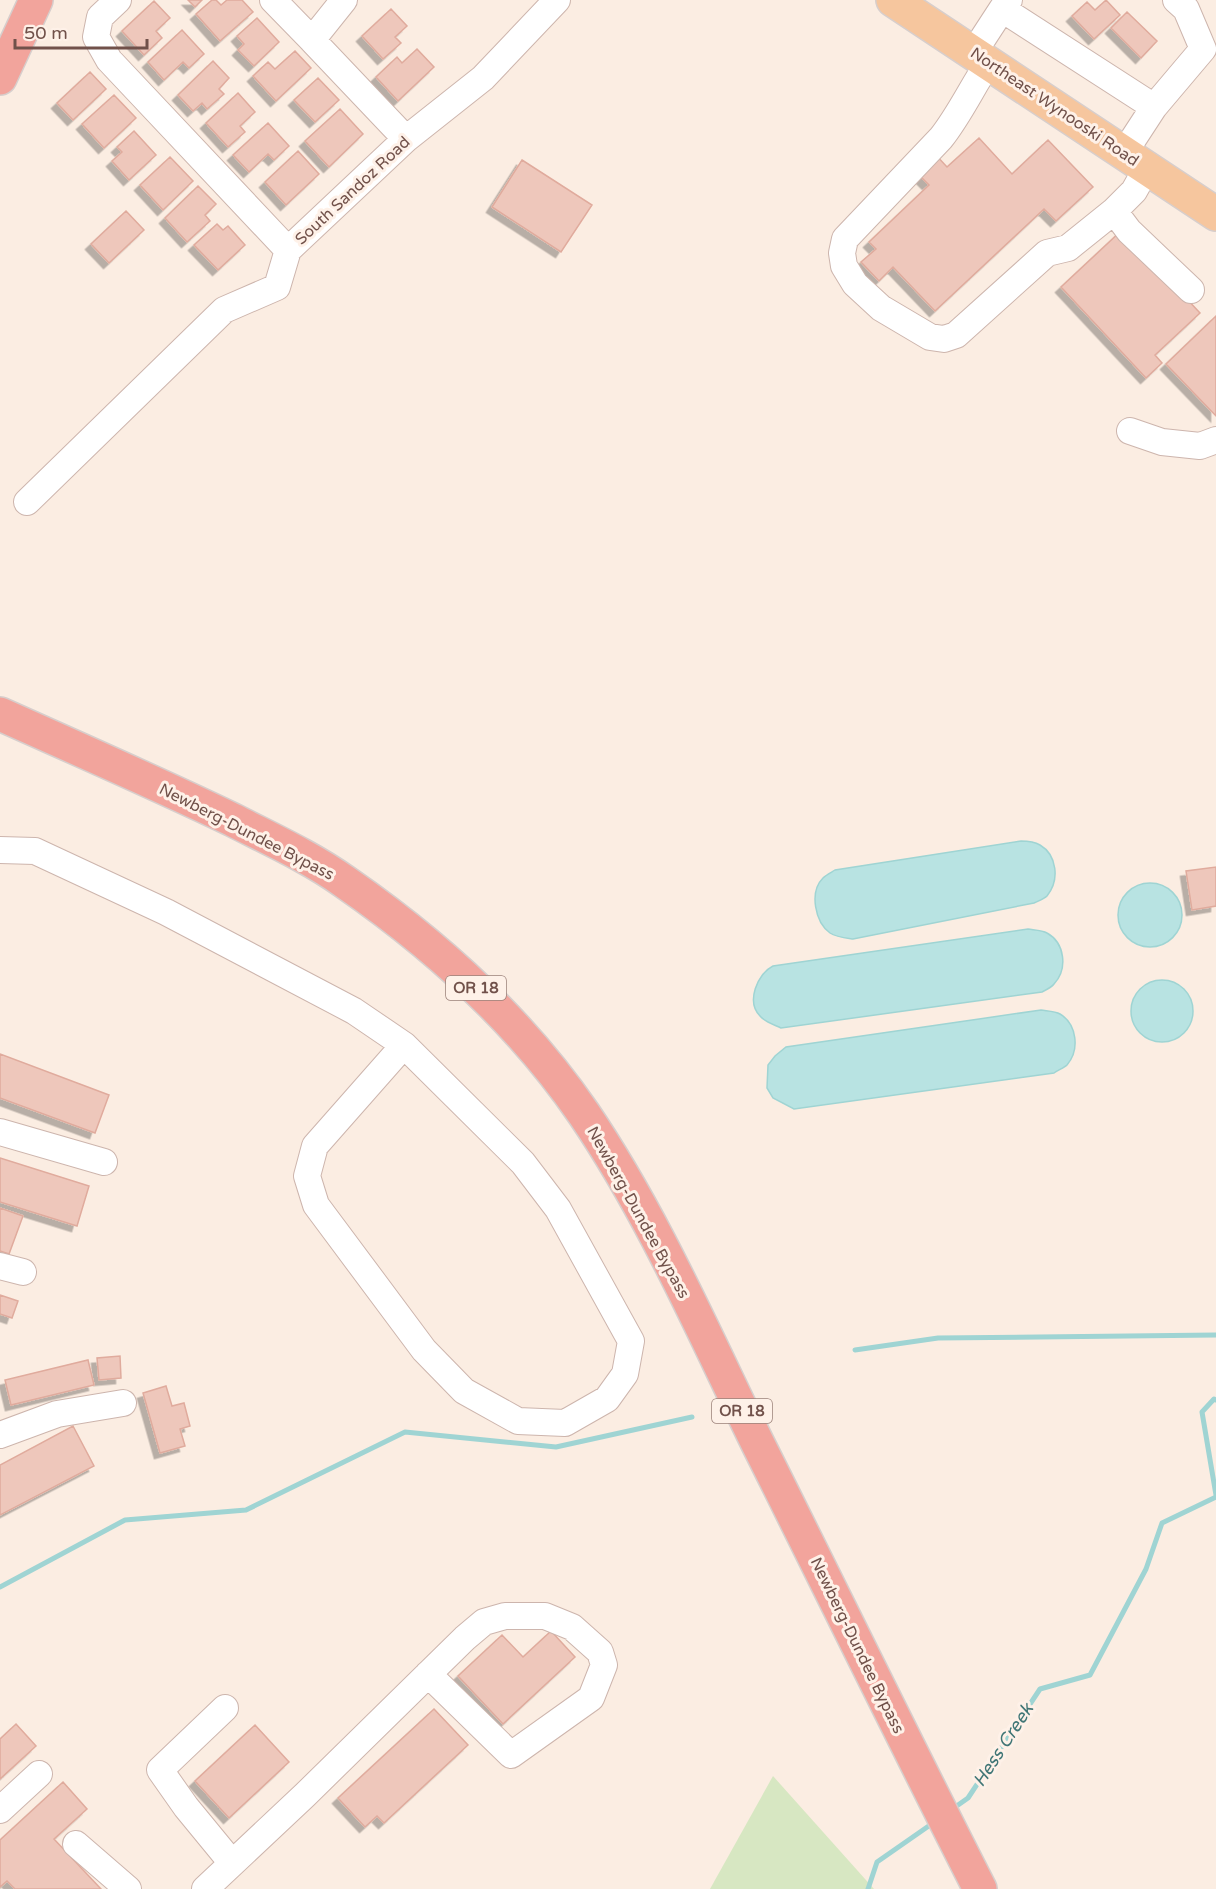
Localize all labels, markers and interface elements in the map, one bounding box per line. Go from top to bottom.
scale bar [15,12,147,50]
text: 50 m [24,22,68,44]
street label: Northeast Wynooski Road [966,43,1142,171]
street label: South Sandoz Road [291,132,414,249]
street label: Newberg-Dundee Bypass [156,779,337,885]
road number: OR 18 [446,976,506,1000]
street label: Newberg-Dundee Bypass [582,1123,694,1302]
road number: OR 18 [712,1399,772,1423]
street label: Newberg-Dundee Bypass [806,1554,909,1737]
water label: Hess Creek [968,1698,1039,1791]

